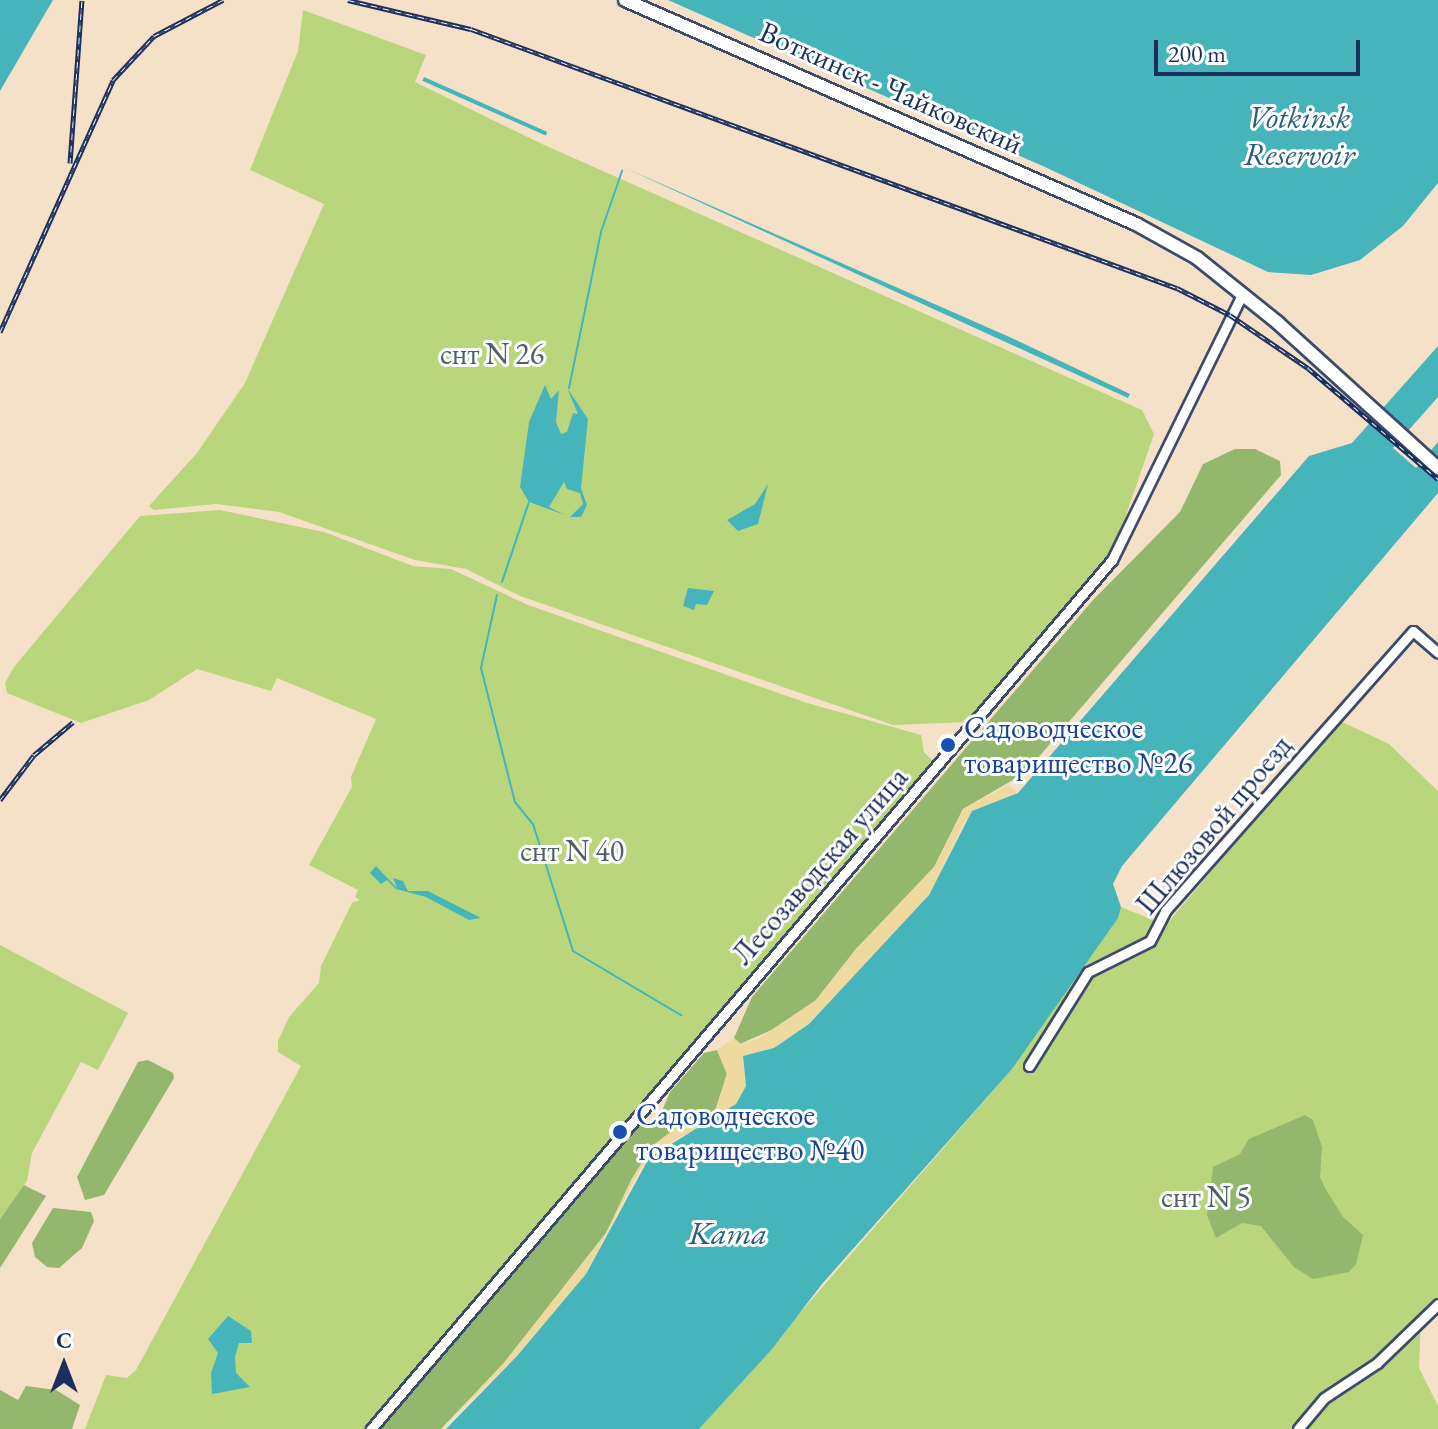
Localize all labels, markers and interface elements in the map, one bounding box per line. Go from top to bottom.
street label: Воткинск - Чайковский [754,14,1028,162]
scale bar [1158,24,1364,74]
text: 200 m [1168,38,1226,69]
water label: Votkinsk Reservoir [1243,99,1355,174]
park label: снт N 26 [440,336,544,372]
place label: Садоводческое товарищество №26 [964,710,1192,780]
street label: Шлюзовой проезд [1129,728,1299,922]
marker: Садоводческое товарищество №26 [939,736,957,754]
street label: Лесозаводская улица [724,760,916,972]
park label: снт N 40 [520,833,624,869]
place label: Садоводческое товарищество №40 [636,1097,864,1168]
marker: Садоводческое товарищество №40 [611,1123,629,1141]
park label: снт N 5 [1161,1179,1251,1215]
water label: Kama [689,1214,767,1252]
north arrow [24,1325,104,1405]
text: С [56,1326,72,1355]

